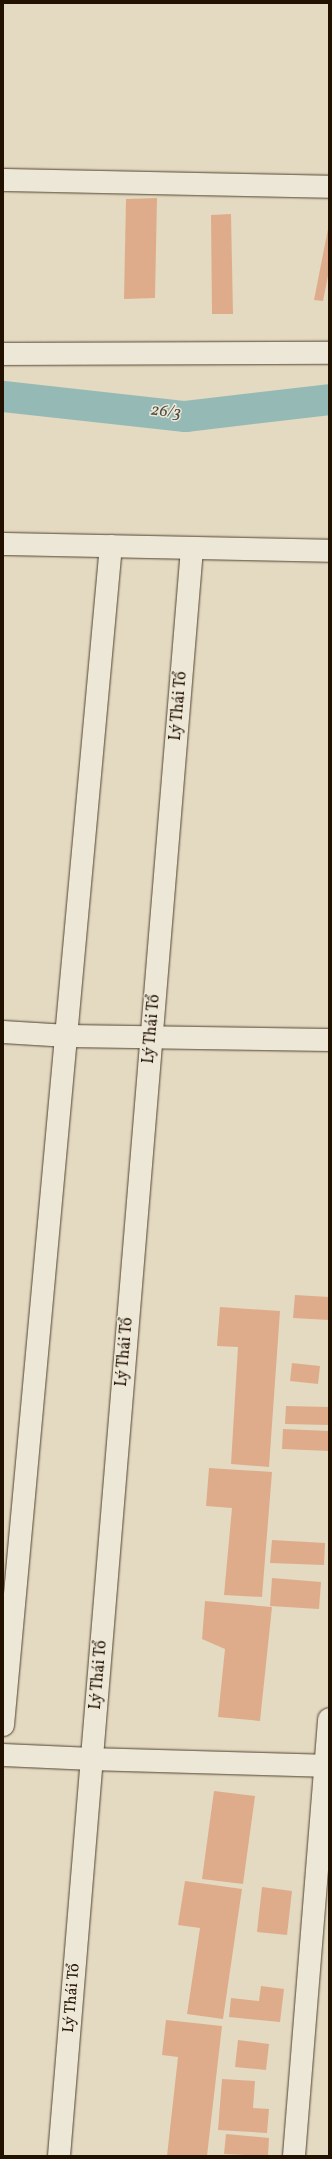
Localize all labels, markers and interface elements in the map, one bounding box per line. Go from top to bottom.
water label: 26/3 [150,400,182,424]
street label: Lý Thái Tổ [166,670,192,742]
street label: Lý Thái Tổ [139,993,165,1065]
street label: Lý Thái Tổ [112,1316,138,1388]
street label: Lý Thái Tổ [86,1639,112,1711]
street label: Lý Thái Tổ [59,1962,85,2034]

